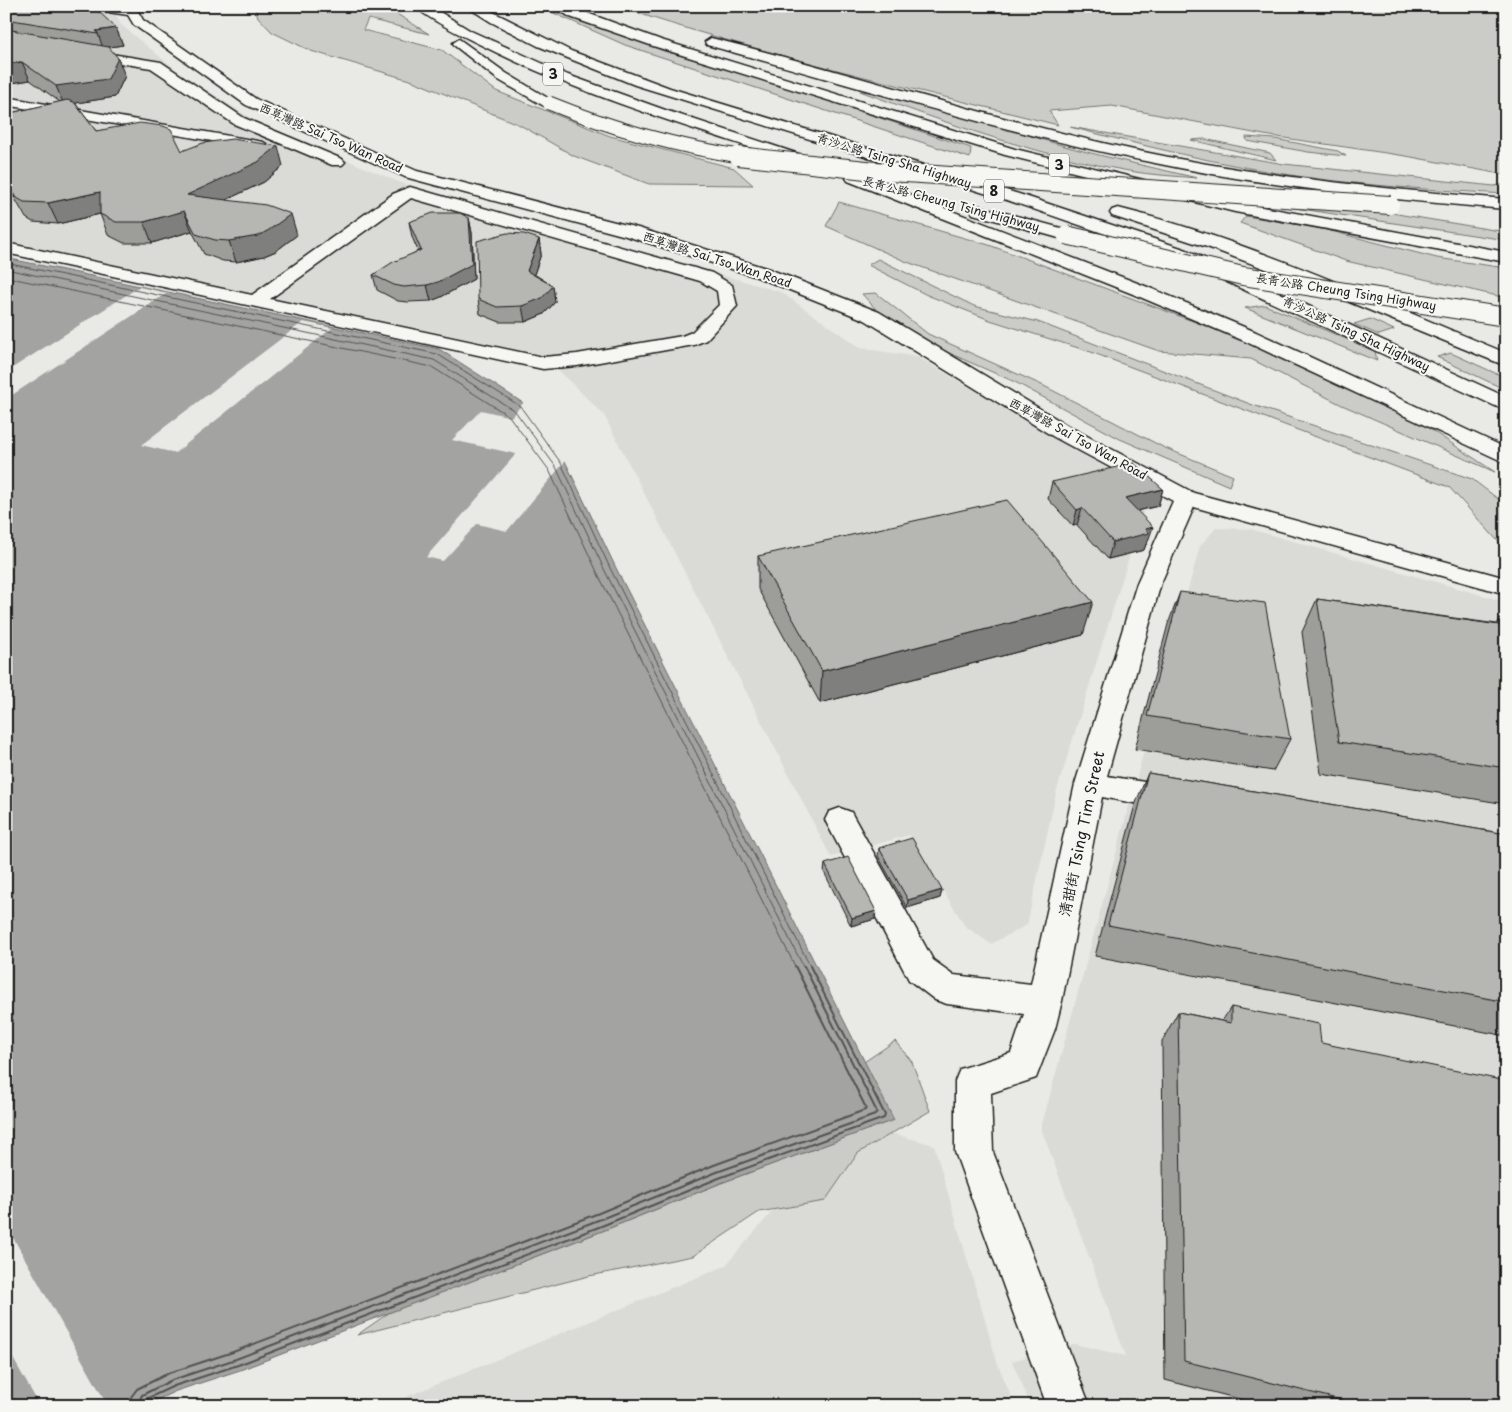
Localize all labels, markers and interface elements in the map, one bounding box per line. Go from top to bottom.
road number: 3 [543,62,563,86]
street label: 西草灣路 Sai Tso Wan Road [257,97,406,177]
street label: 青沙公路 Tsing Sha Highway [815,128,974,192]
road number: 3 [1049,154,1069,176]
street label: 長青公路 Cheung Tsing Highway [861,171,1042,235]
road number: 8 [984,180,1004,202]
street label: 西草灣路 Sai Tso Wan Road [641,227,794,292]
street label: 長青公路 Cheung Tsing Highway [1255,268,1438,314]
street label: 青沙公路 Tsing Sha Highway [1280,291,1433,375]
street label: 西草灣路 Sai Tso Wan Road [1006,393,1151,484]
street label: 清甜街 Tsing Tim Street [1052,749,1109,919]

